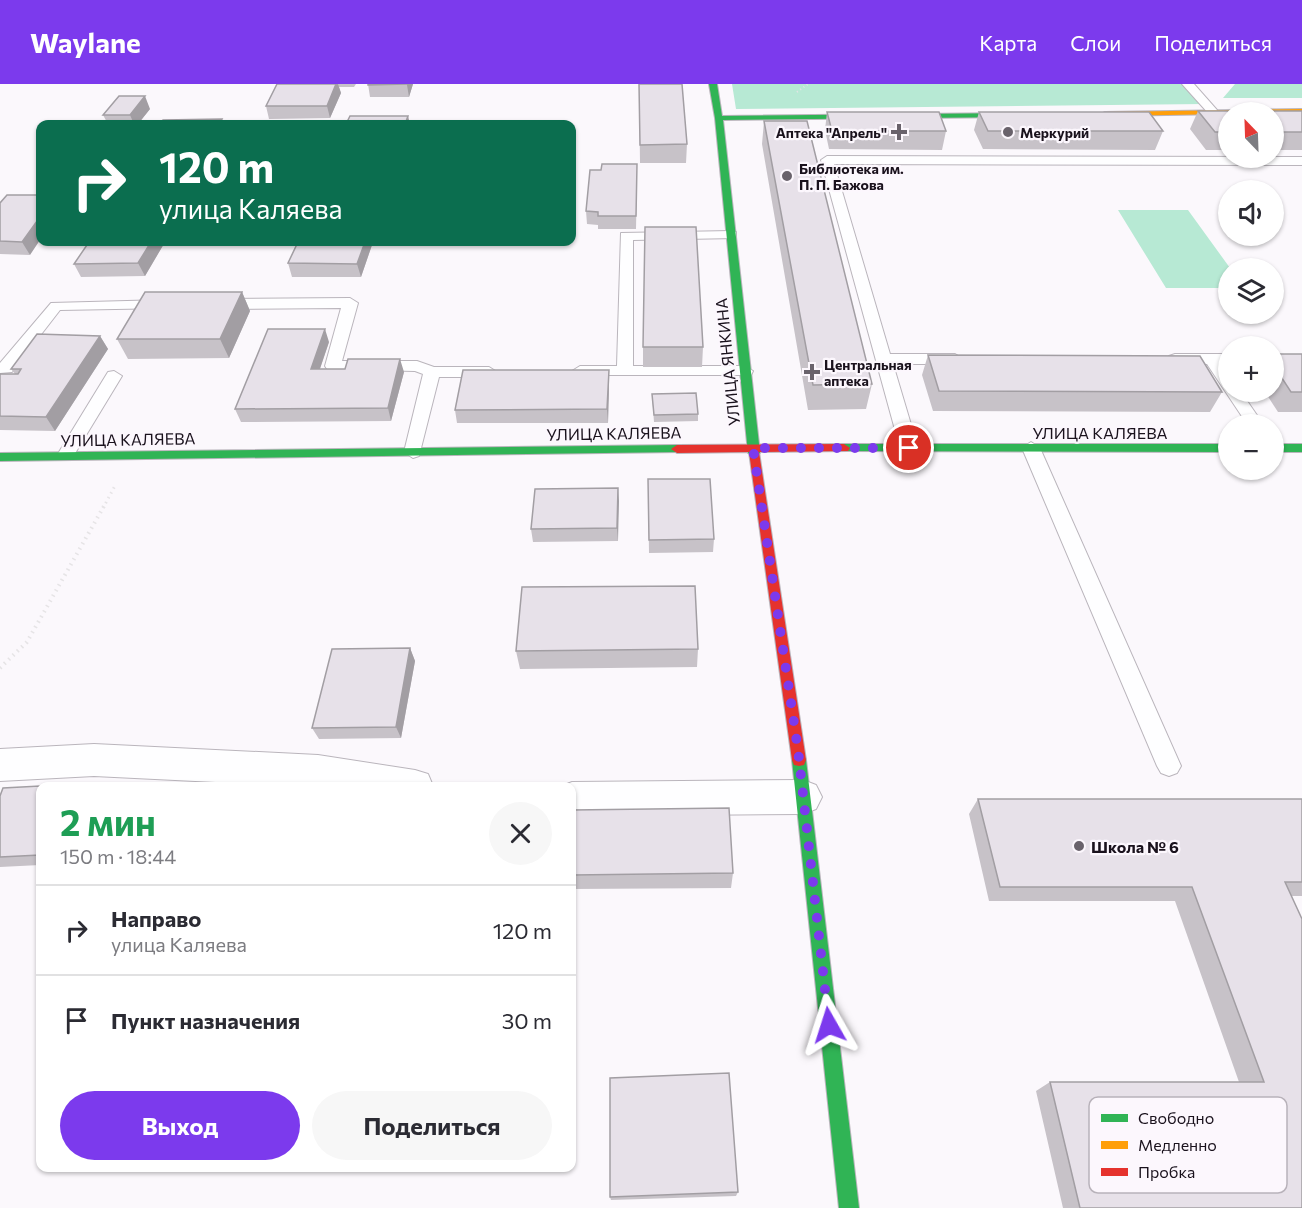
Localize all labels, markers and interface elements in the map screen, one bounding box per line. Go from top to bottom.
text: Waylane [30,25,141,59]
text: Карта [979,30,1037,55]
text: Слои [1070,30,1121,55]
text: Поделиться [1154,30,1272,55]
north arrow [1218,102,1284,168]
map controls [1218,102,1284,480]
place label: Аптека "Апрель" [776,124,887,141]
place label: Меркурий [1020,124,1089,141]
marker: Аптека "Апрель" [892,125,906,139]
marker: Меркурий [1001,125,1015,139]
text: 120 m [159,140,274,192]
icon: right [60,144,138,222]
place label: Библиотека им. П. П. Бажова [799,160,904,193]
marker: Библиотека им. П. П. Бажова [780,169,794,183]
button: sound [1218,180,1284,246]
text: улица Каляева [159,192,343,225]
button: layers [1218,258,1284,324]
street label: УЛИЦА ЯНКИНА [711,297,743,427]
button: + [1218,336,1284,402]
place label: Центральная аптека [824,356,912,389]
marker: Центральная аптека [805,365,819,379]
button: − [1218,414,1284,480]
street label: УЛИЦА КАЛЯЕВА [546,422,682,444]
pin [883,422,934,473]
street label: УЛИЦА КАЛЯЕВА [1032,423,1168,442]
street label: УЛИЦА КАЛЯЕВА [60,428,196,450]
icon: arrive [892,431,925,464]
text: 2 мин [60,799,156,843]
button: close [489,802,552,865]
place label: Школа № 6 [1091,837,1179,856]
marker: Школа № 6 [1072,839,1086,853]
text: 150 m · 18:44 [60,844,176,868]
text: Направо [111,905,201,932]
icon: right [60,914,93,947]
text: 120 m [493,917,552,944]
text: улица Каляева [111,932,247,956]
position arrow [797,993,861,1057]
icon: arrive [60,1004,93,1037]
text: Пункт назначения [111,1007,300,1034]
text: 30 m [502,1007,552,1034]
button: Выход [60,1091,300,1160]
button: Поделиться [312,1091,552,1160]
legend [1089,1097,1287,1193]
text: Свободно [1138,1108,1214,1127]
text: Медленно [1138,1135,1217,1154]
text: Пробка [1138,1162,1195,1181]

